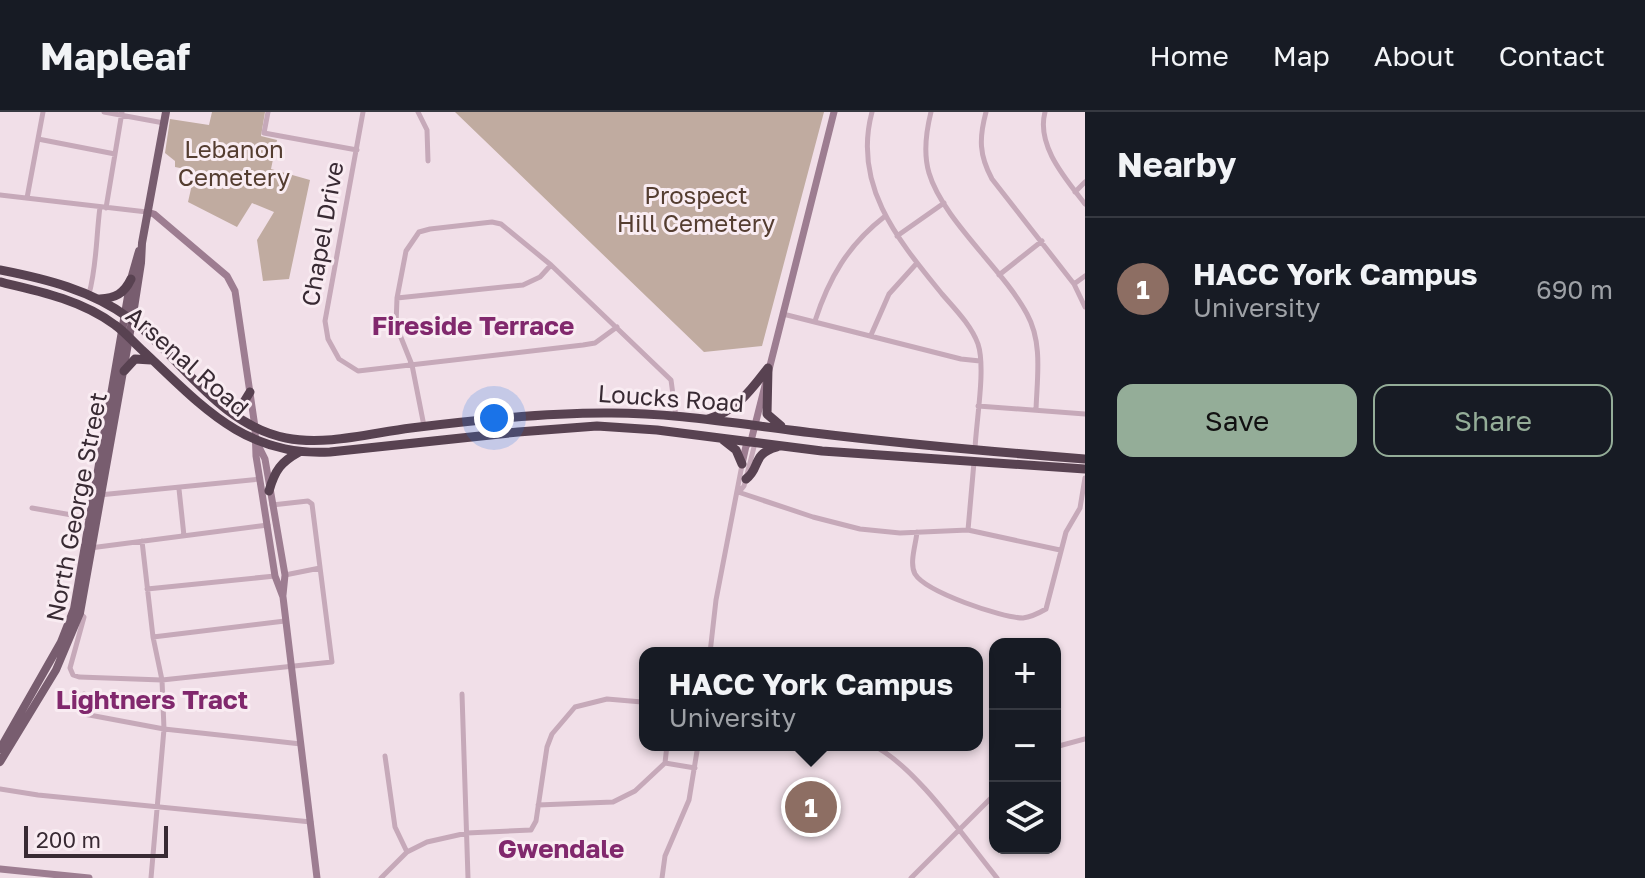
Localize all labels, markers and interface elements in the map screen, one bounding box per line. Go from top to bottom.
text: Mapleaf [40,33,190,78]
text: Home [1150,39,1229,72]
text: Map [1273,39,1330,72]
text: About [1374,39,1455,72]
text: Contact [1499,39,1605,72]
park label: Lebanon Cemetery [178,134,290,191]
text: Nearby [1117,144,1237,184]
street label: Chapel Drive [295,159,349,308]
park label: Prospect Hill Cemetery [617,180,775,237]
text: HACC York Campus [1193,256,1478,292]
text: 1 [1136,274,1150,305]
text: 690 m [1536,274,1613,305]
text: University [1193,292,1320,323]
street label: Arsenal Road [121,300,255,422]
district label: Fireside Terrace [372,310,574,341]
street label: Loucks Road [597,378,745,417]
button: Save [1117,384,1357,457]
button: Share [1373,384,1613,457]
street label: North George Street [39,390,112,624]
your location [474,398,514,438]
map controls [989,638,1061,854]
button: + [989,638,1061,710]
popup [639,647,983,751]
text: HACC York Campus [669,666,953,702]
district label: Lightners Tract [56,684,248,715]
text: University [669,702,796,733]
button: − [989,710,1061,782]
pin: 1 [785,777,837,837]
button: layers [989,782,1061,854]
scale bar [24,822,168,858]
text: 200 m [36,826,101,853]
district label: Gwendale [498,833,624,864]

